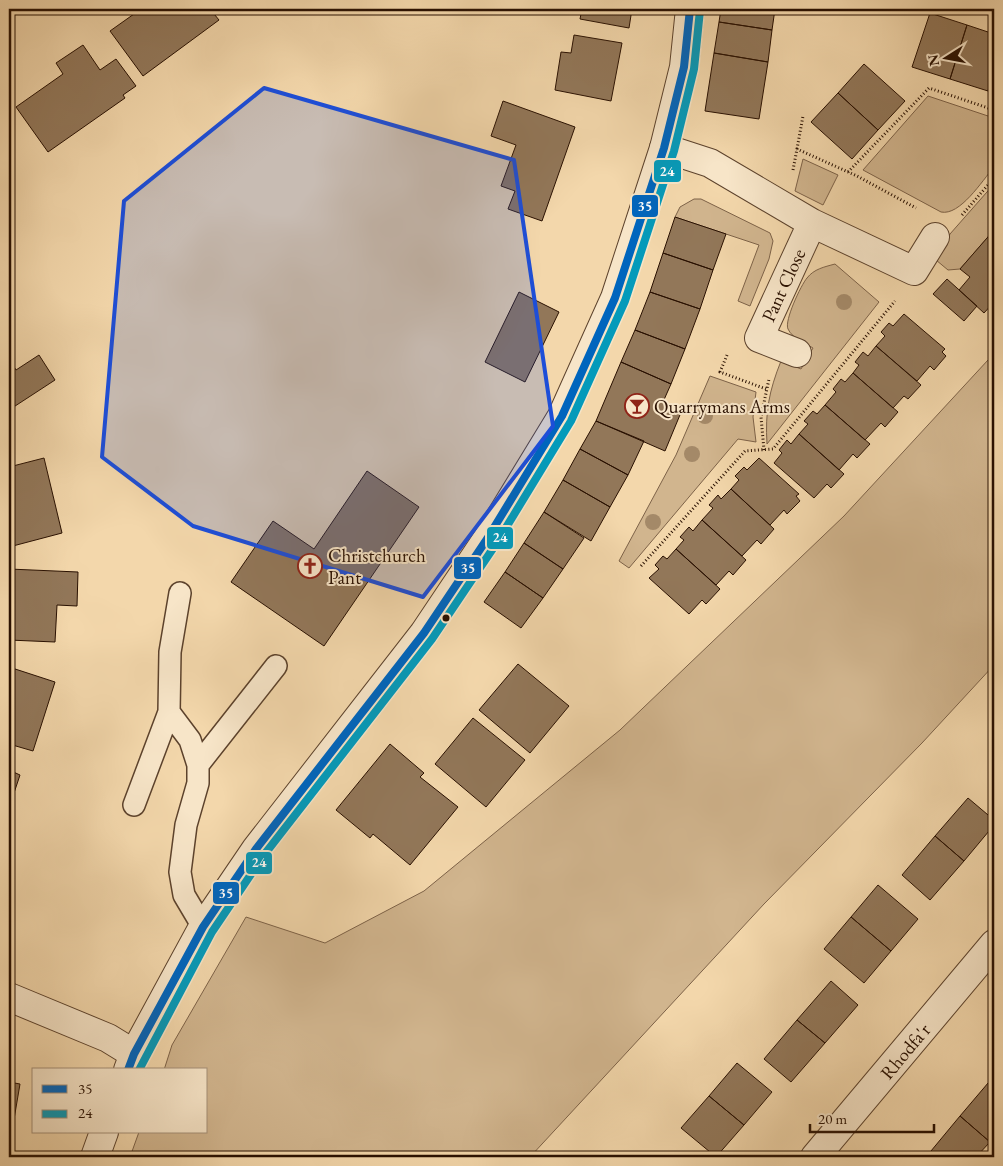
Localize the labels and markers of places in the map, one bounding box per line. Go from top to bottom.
bar icon: Quarrymans Arms [624,393,650,419]
place label: Quarrymans Arms [654,394,790,419]
place label: Christchurch Pant [328,543,426,590]
church icon: Christchurch Pant [297,553,323,579]
unlabelled marker [441,613,451,623]

